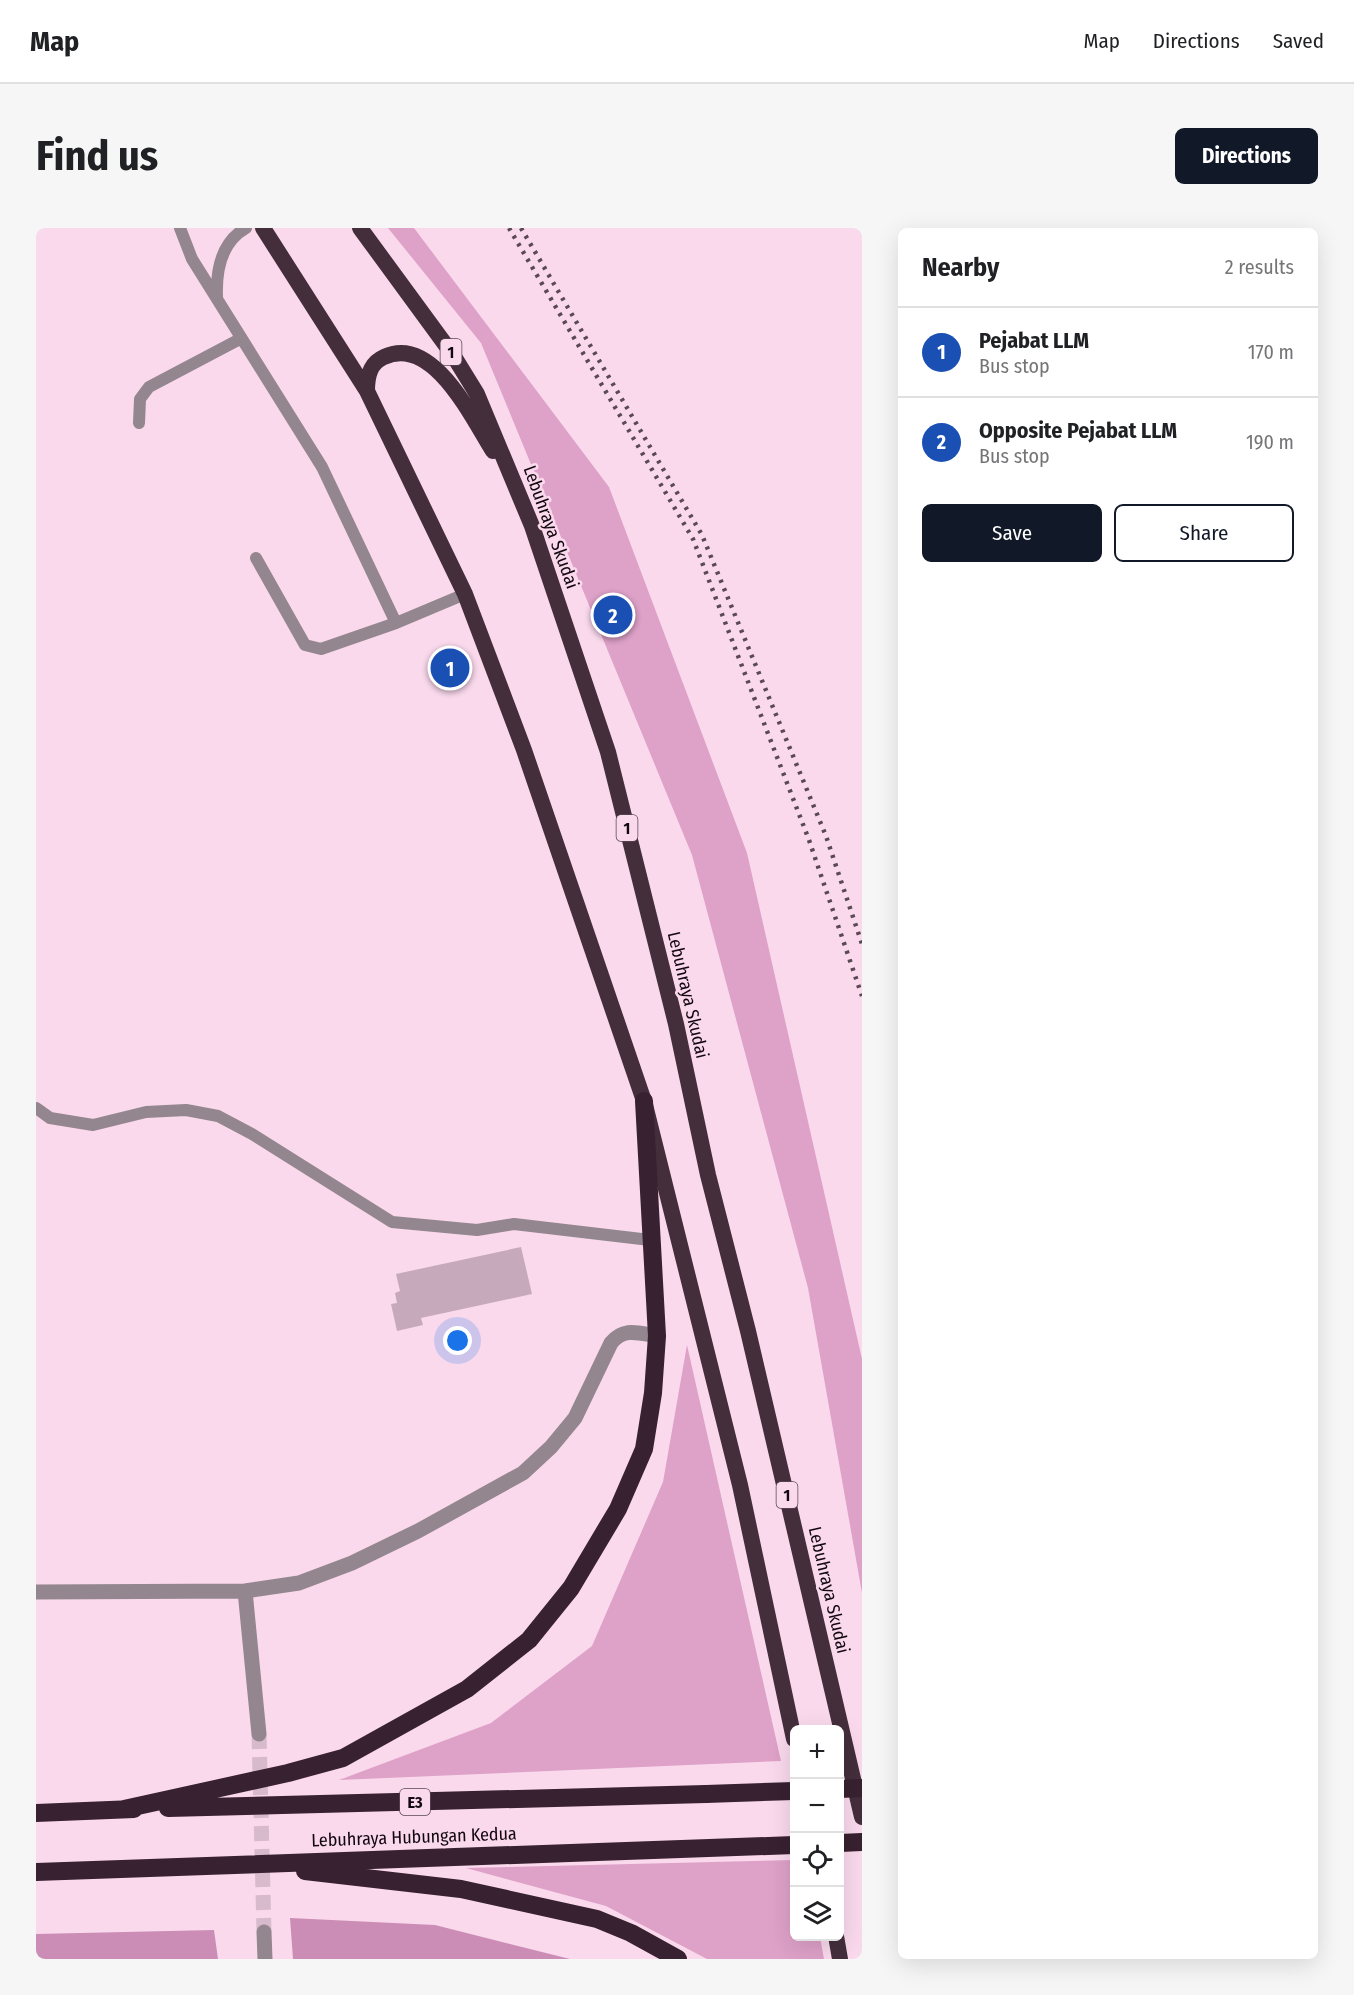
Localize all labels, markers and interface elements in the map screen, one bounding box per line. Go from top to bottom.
text: Map [30,25,79,58]
text: Map [1083,28,1120,54]
text: Directions [1153,28,1240,54]
text: Saved [1273,28,1324,54]
button: Directions [1175,128,1318,184]
text: Find us [36,131,158,181]
text: Nearby [922,252,999,283]
text: 2 results [1225,255,1294,279]
text: Pejabat LLM [979,327,1089,354]
road number: 1 [440,339,462,365]
text: 1 [937,340,946,364]
text: 170 m [1248,340,1294,364]
text: Bus stop [979,354,1050,378]
text: Opposite Pejabat LLM [979,417,1177,444]
text: 2 [937,430,946,454]
text: 190 m [1246,430,1294,454]
text: Bus stop [979,444,1050,468]
street label: Lebuhraya Skudai [518,462,584,592]
button: Save [922,504,1102,562]
button: Share [1114,504,1294,562]
pin: 2 [594,592,632,638]
pin: 1 [430,646,470,690]
road number: 1 [616,815,638,841]
street label: Lebuhraya Skudai [663,929,713,1061]
your location [443,1326,472,1355]
road number: 1 [776,1482,798,1508]
street label: Lebuhraya Skudai [804,1524,854,1656]
map controls [790,1725,844,1941]
button: + [790,1725,844,1779]
button: − [790,1779,844,1833]
road number: E3 [400,1789,430,1815]
street label: Lebuhraya Hubungan Kedua [311,1822,517,1852]
button: locate [790,1833,844,1887]
button: layers [790,1887,844,1941]

